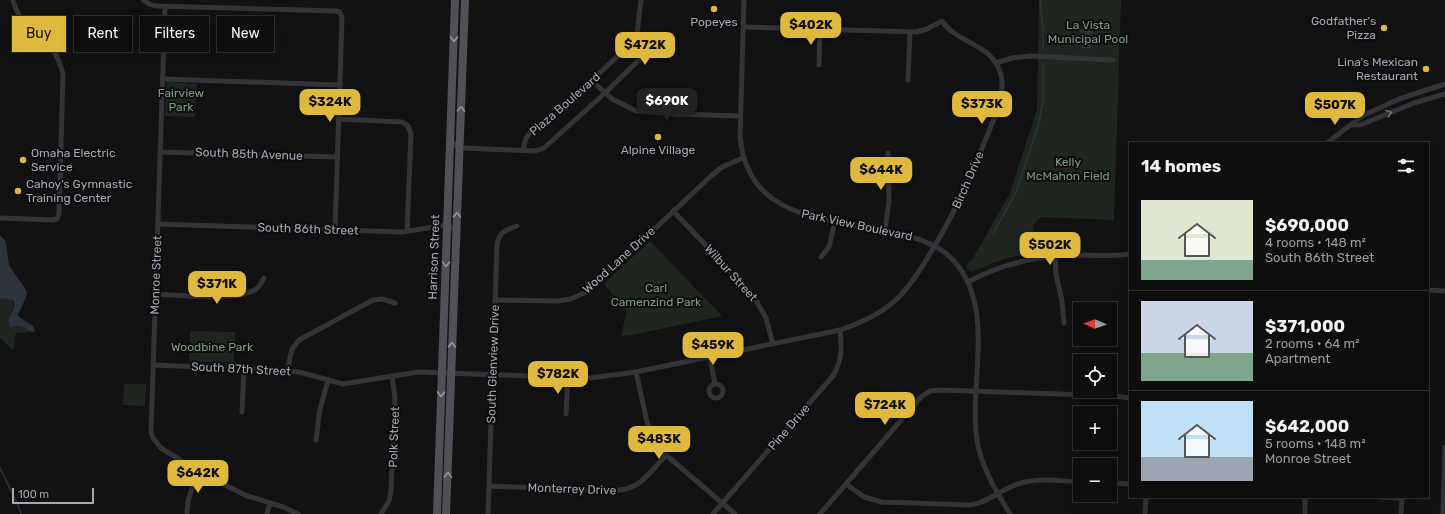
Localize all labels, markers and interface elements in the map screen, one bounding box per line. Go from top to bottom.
marker: Popeyes [709,4,719,14]
pin: $402K [783,12,839,46]
place label: Godfather's Pizza [1311,14,1376,42]
place label: Popeyes [690,15,738,29]
chip: Buy [12,16,66,52]
chip: Rent [74,16,132,52]
chip: Filters [140,16,209,52]
chip: New [217,16,274,52]
text: $402K [789,17,833,32]
park label: La Vista Municipal Pool [1048,18,1128,46]
marker: Godfather's Pizza [1379,23,1389,33]
pin: $472K [617,32,673,66]
one-way arrow [450,36,458,42]
text: $472K [624,37,666,52]
place label: Lina's Mexican Restaurant [1337,55,1418,83]
marker: Lina's Mexican Restaurant [1421,64,1431,74]
street label: Plaza Boulevard [527,69,603,139]
park label: Fairview Park [158,86,205,114]
pin: $690K [639,88,695,122]
pin: $324K [302,89,358,123]
pin: $373K [954,91,1010,125]
pin: $507K [1307,92,1363,126]
text: $690K [646,93,688,108]
text: $324K [308,94,352,109]
text: $373K [961,96,1003,111]
text: $507K [1314,97,1356,112]
one-way arrow [457,106,465,112]
one-way arrow [1385,109,1392,117]
marker: Alpine Village [653,132,663,142]
place label: Alpine Village [621,143,696,157]
street label: South 85th Avenue [195,145,303,163]
place label: Omaha Electric Service [31,146,116,174]
street label: Birch Drive [949,149,987,211]
marker: Omaha Electric Service [18,155,28,165]
park label: Kelly McMahon Field [1026,155,1110,183]
icon: filters [1395,155,1417,177]
text: 14 homes [1141,156,1221,176]
pin: $644K [853,157,909,191]
text: $644K [859,162,903,177]
place label: Cahoy's Gymnastic Training Center [26,177,133,205]
marker: Cahoy's Gymnastic Training Center [13,186,23,196]
street label: Park View Boulevard [800,206,914,244]
one-way arrow [452,212,461,218]
street label: Harrison Street [426,214,442,300]
text: $690,000 [1265,215,1349,235]
icon: home [1173,216,1221,264]
street label: South 86th Street [257,220,359,238]
street label: Wood Lane Drive [580,224,658,296]
pin: $502K [1022,232,1078,266]
street label: Monroe Street [148,235,164,315]
text: 4 rooms · 148 m² [1265,235,1366,250]
text: $502K [1029,237,1072,252]
street label: Wilbur Street [702,242,760,305]
text: South 86th Street [1265,250,1374,265]
one-way arrow [442,261,450,267]
pin: $371K [189,271,245,305]
text: $371K [197,276,237,291]
park label: Carl Camenzind Park [611,281,702,309]
north arrow [1073,302,1117,346]
map controls [1073,302,1117,502]
street label: South Glenview Drive [484,304,502,424]
text: $371,000 [1265,316,1345,336]
icon: home [1173,317,1221,365]
pin: $459K [685,332,741,366]
text: 2 rooms · 64 m² [1265,336,1360,351]
text: $459K [692,337,734,352]
park label: Woodbine Park [171,340,254,354]
one-way arrow [448,342,456,348]
text: Apartment [1265,351,1330,366]
button: locate [1073,354,1117,398]
street label: South 87th Street [191,359,292,379]
pin: $782K [530,361,586,395]
text: $782K [537,366,579,381]
one-way arrow [437,391,445,397]
pin: $724K [857,392,913,426]
text: $724K [864,397,906,412]
street label: Pine Drive [765,401,813,453]
street label: Polk Street [386,406,402,468]
button: + [1073,406,1117,450]
text: $642,000 [1265,416,1349,436]
icon: home [1173,417,1221,465]
pin: $483K [631,426,687,460]
text: $483K [637,431,681,446]
text: 5 rooms · 148 m² [1265,436,1366,451]
text: Monroe Street [1265,451,1351,466]
button: − [1073,458,1117,502]
pin: $642K [170,460,226,494]
text: $642K [176,465,220,480]
one-way arrow [443,472,452,478]
street label: Monterrey Drive [527,480,617,498]
scale bar [12,486,94,505]
text: 100 m [18,488,49,501]

